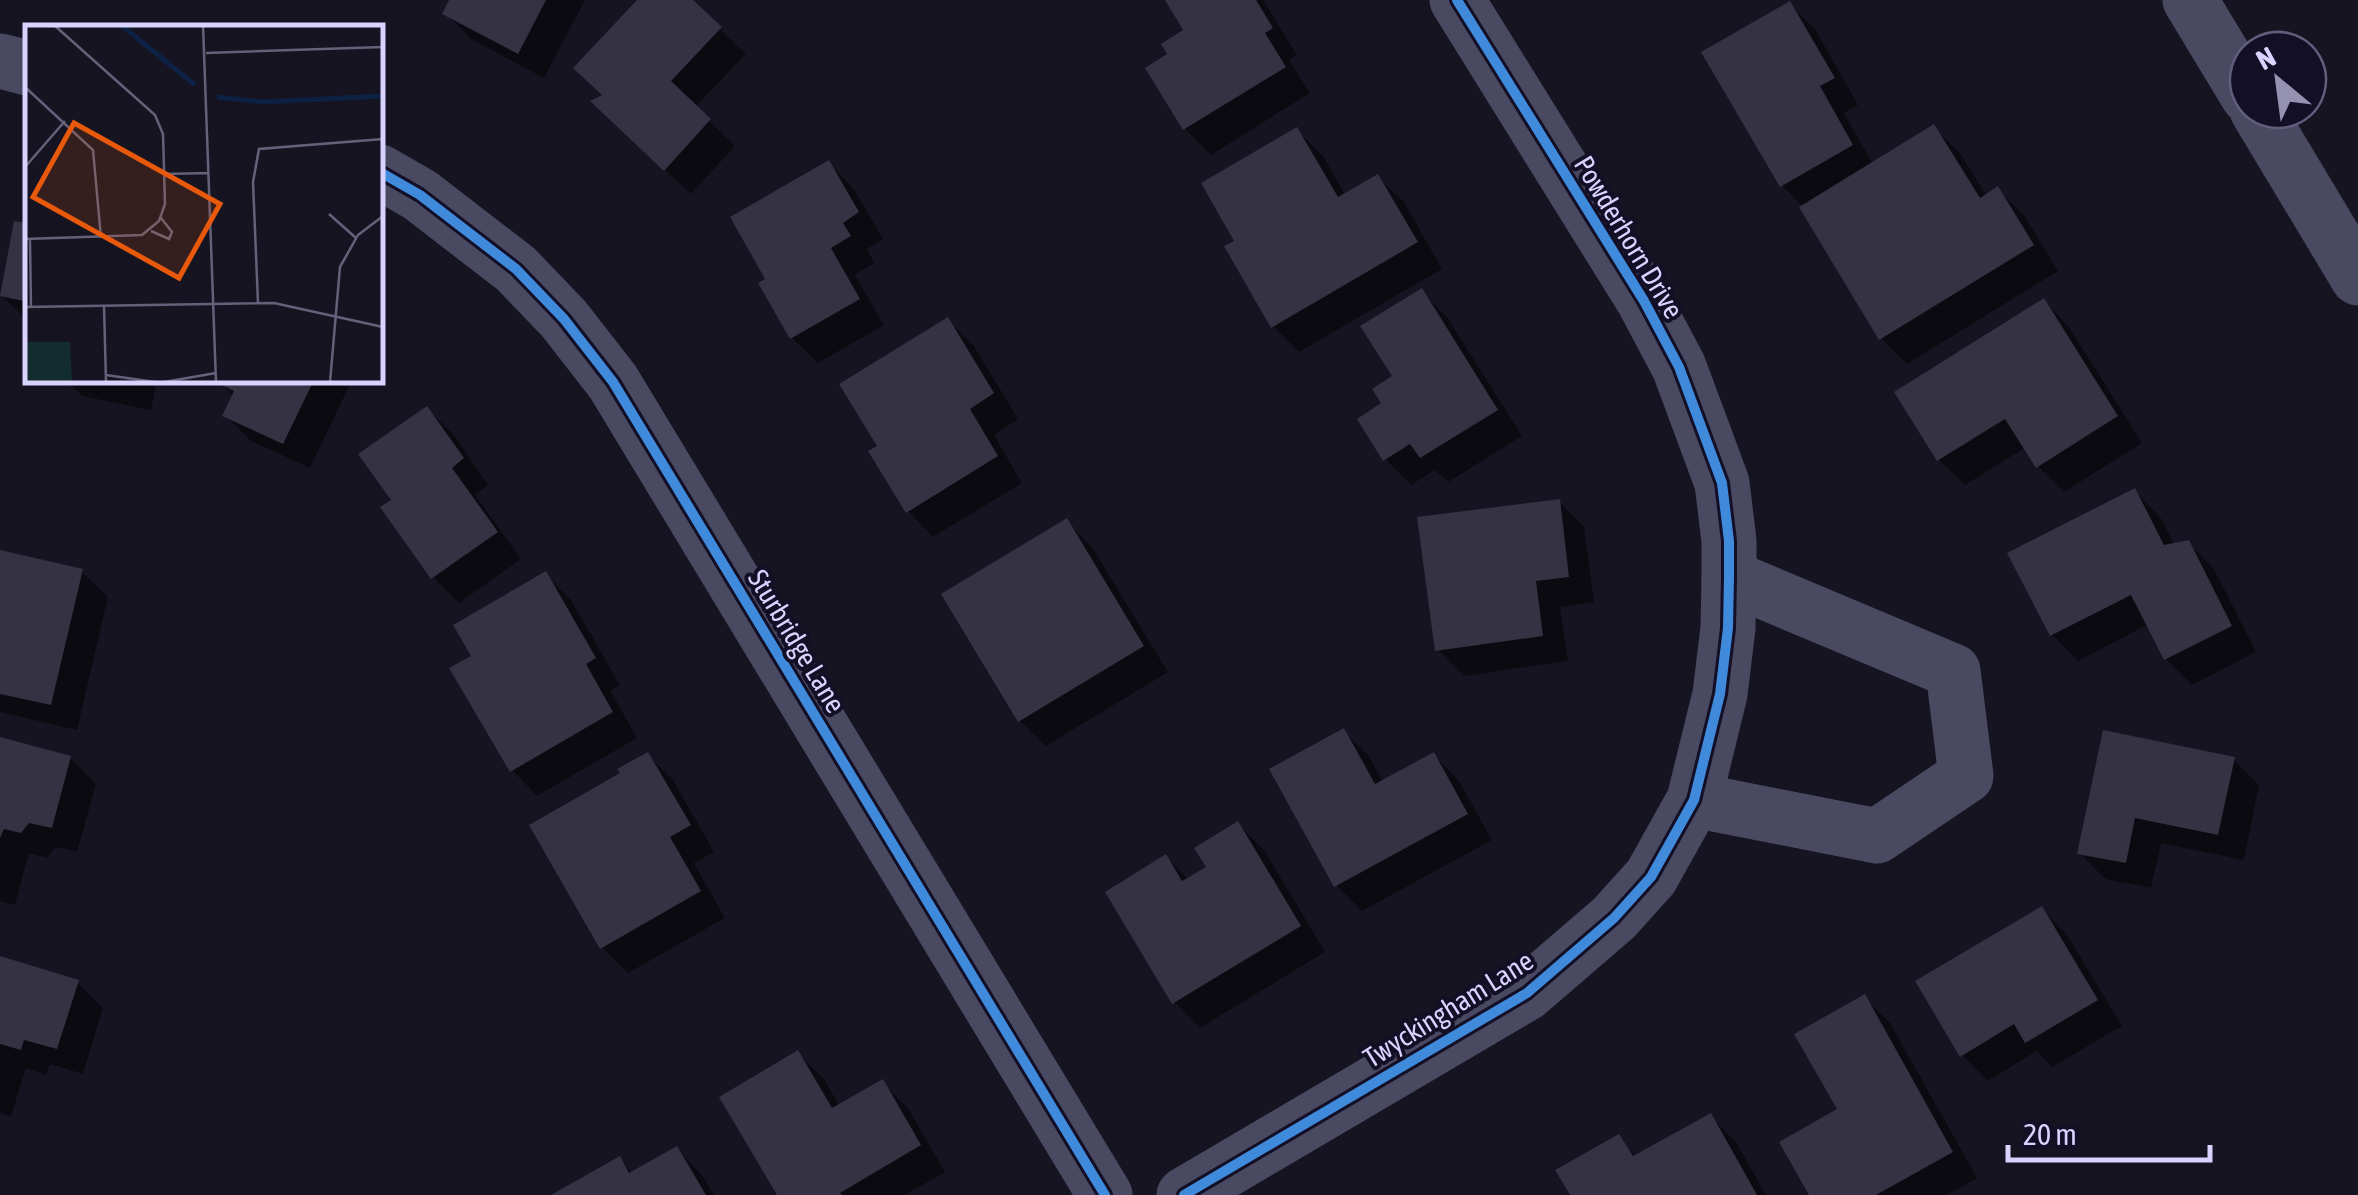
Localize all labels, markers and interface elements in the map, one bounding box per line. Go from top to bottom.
inset map [25,25,382,382]
north arrow [2228,30,2328,130]
text: N [2251,40,2281,76]
street label: Powderhorn Drive [1568,150,1690,324]
street label: Sturbridge Lane [742,564,852,718]
street label: Twyckingham Lane [1357,944,1539,1074]
scale bar [2008,1100,2210,1162]
text: 20 m [2023,1117,2077,1151]

